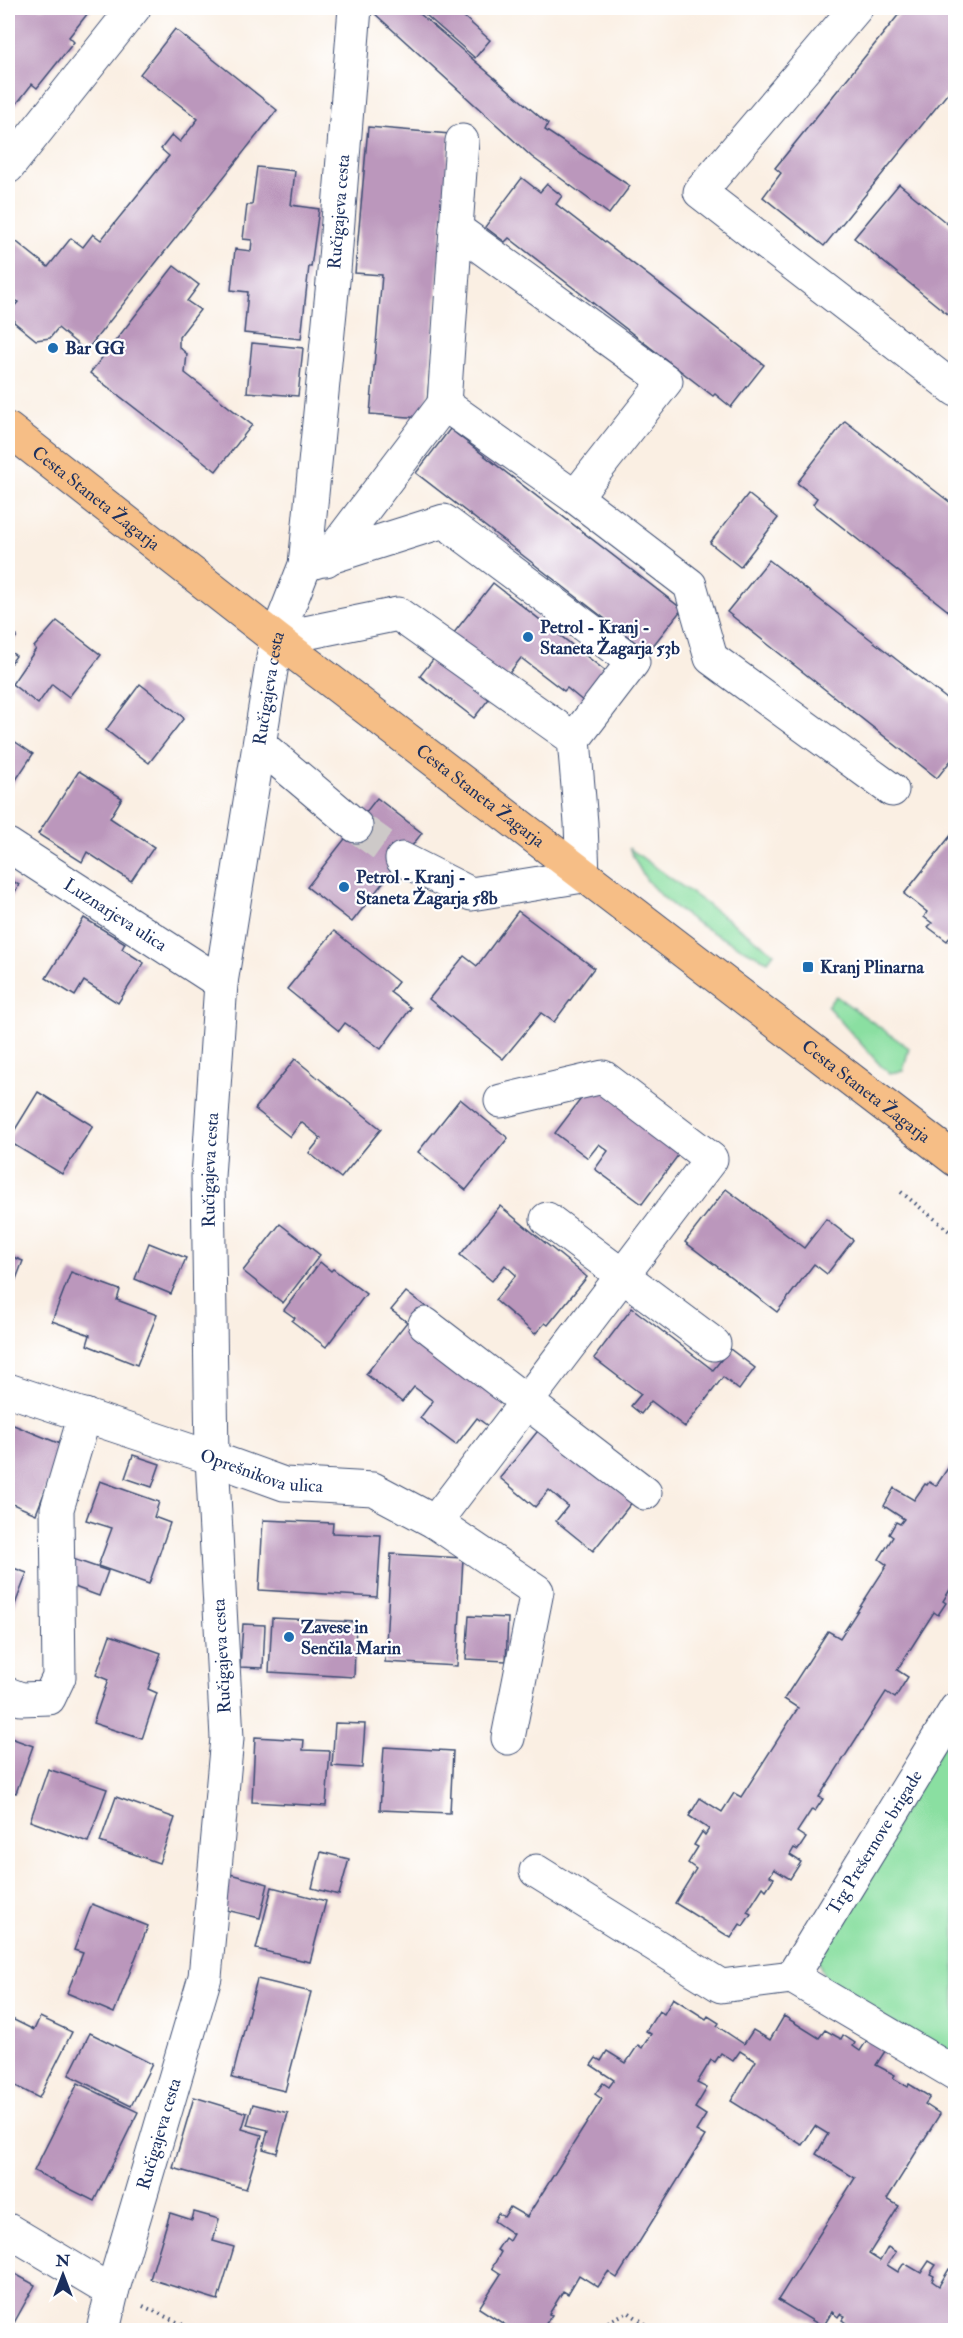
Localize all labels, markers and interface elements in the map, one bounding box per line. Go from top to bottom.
street label: Ručigajeva cesta [323,153,355,270]
place label: Bar GG [65,337,125,360]
marker: Bar GG [46,341,60,355]
street label: Cesta Staneta Žagarja [27,441,165,556]
place label: Petrol - Kranj - Staneta Žagarja 53b [540,616,680,660]
street label: Ručigajeva cesta [248,627,290,747]
marker: Petrol - Kranj - Staneta Žagarja 53b [521,630,535,644]
street label: Cesta Staneta Žagarja [411,739,550,853]
place label: Petrol - Kranj - Staneta Žagarja 58b [356,866,498,910]
street label: Luznarjeva ulica [59,873,172,957]
marker: Petrol - Kranj - Staneta Žagarja 58b [337,880,351,894]
place label: Kranj Plinarna [820,956,924,979]
marker: Kranj Plinarna [801,960,815,974]
street label: Cesta Staneta Žagarja [797,1034,936,1148]
street label: Ručigajeva cesta [196,1111,224,1228]
street label: Oprešnikova ulica [197,1443,324,1498]
street label: Ručigajeva cesta [207,1597,236,1714]
place label: Zavese in Senčila Marin [301,1616,402,1660]
marker: Zavese in Senčila Marin [282,1630,296,1644]
street label: Trg Prešernove brigade [822,1765,928,1919]
street label: Ručigajeva cesta [131,2075,186,2192]
north arrow [33,2245,93,2305]
text: N [55,2251,71,2271]

